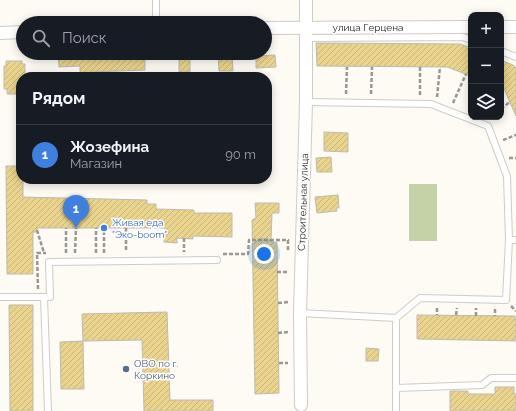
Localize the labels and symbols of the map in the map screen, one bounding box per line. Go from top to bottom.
street label: улица Герцена [333,22,403,33]
street label: Строительная улица [296,153,310,251]
pin: 1 [63,195,89,228]
place label: Живая еда "Эко-boom" [112,217,167,240]
marker: Живая еда "Эко-boom" [99,223,109,233]
your location [254,244,274,264]
place label: ОВО по г. Коркино [134,358,178,381]
marker: ОВО по г. Коркино [121,364,131,374]

